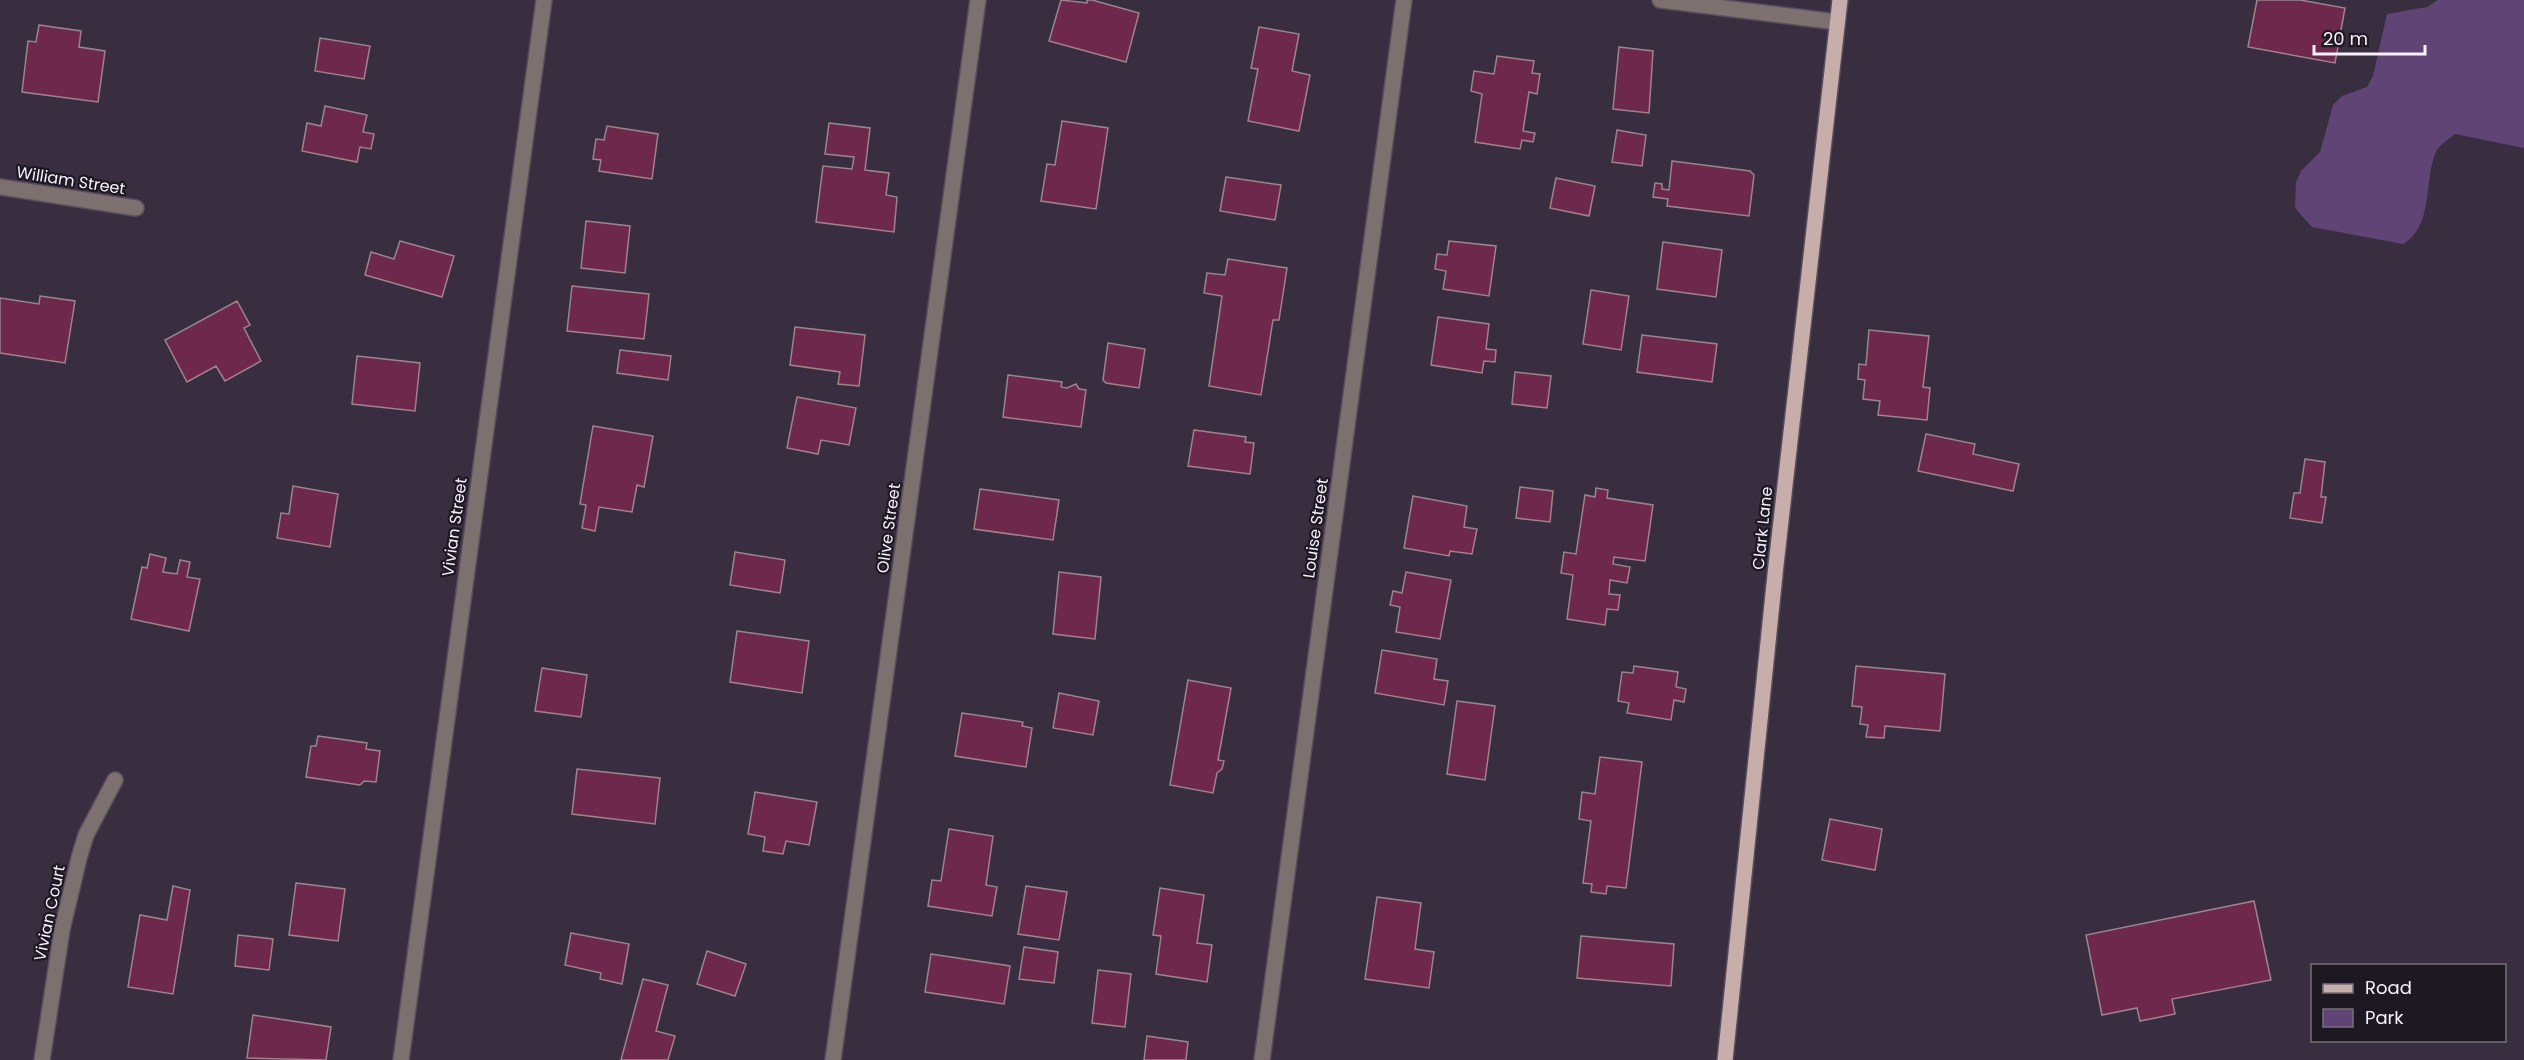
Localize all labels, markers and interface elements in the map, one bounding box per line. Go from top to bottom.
scale bar [2314,18,2425,56]
text: 20 m [2323,26,2368,51]
street label: William Street [15,161,127,200]
street label: Vivian Street [436,476,473,578]
street label: Louise Street [1297,476,1334,580]
street label: Olive Street [871,482,906,574]
street label: Clark Lane [1747,485,1778,571]
street label: Vivian Court [28,863,71,963]
legend [2311,964,2506,1042]
text: Road [2365,975,2412,1000]
text: Park [2365,1005,2404,1030]

